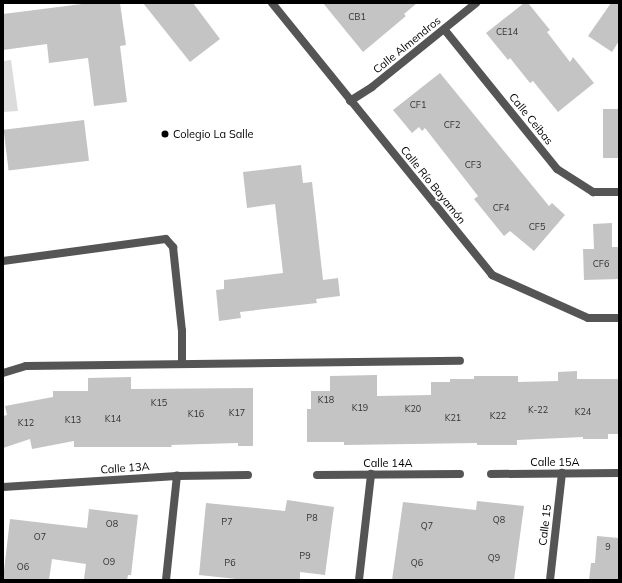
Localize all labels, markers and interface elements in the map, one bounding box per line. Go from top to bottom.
house number: CB1 [348,12,366,22]
street label: Calle Almendros [371,14,443,76]
house number: CE14 [496,27,518,37]
street label: Calle Ceibas [506,91,556,147]
house number: CF1 [410,100,426,110]
house number: CF2 [444,120,460,130]
place label: Colegio La Salle [173,127,254,141]
marker: Colegio La Salle [160,129,170,139]
street label: Calle Río Bayamón [398,143,468,227]
house number: CF3 [465,160,481,170]
house number: CF4 [493,203,509,213]
house number: CF5 [529,222,545,232]
house number: CF6 [593,259,609,269]
house number: K18 [318,395,334,405]
house number: K15 [151,398,167,408]
house number: K19 [352,403,368,413]
house number: K20 [405,404,421,414]
house number: K-22 [528,405,548,415]
house number: K24 [575,407,591,417]
house number: K17 [229,408,245,418]
house number: K16 [188,409,204,419]
house number: K22 [490,411,506,421]
house number: K21 [445,413,461,423]
house number: K14 [105,414,121,424]
house number: K13 [65,415,81,425]
house number: K12 [18,418,34,428]
street label: Calle 15A [530,455,580,469]
street label: Calle 14A [363,456,413,470]
street label: Calle 13A [100,460,150,476]
street label: Calle 15 [536,504,554,546]
house number: P8 [306,513,318,523]
house number: Q8 [493,515,505,525]
house number: P7 [221,517,233,527]
house number: O8 [106,519,118,529]
house number: Q7 [421,521,433,531]
house number: O7 [34,532,46,542]
house number: 9 [605,542,611,552]
house number: P9 [299,551,311,561]
house number: Q9 [488,553,500,563]
house number: O9 [103,557,115,567]
house number: P6 [224,558,236,568]
house number: Q6 [411,558,423,568]
house number: O6 [17,562,29,572]

